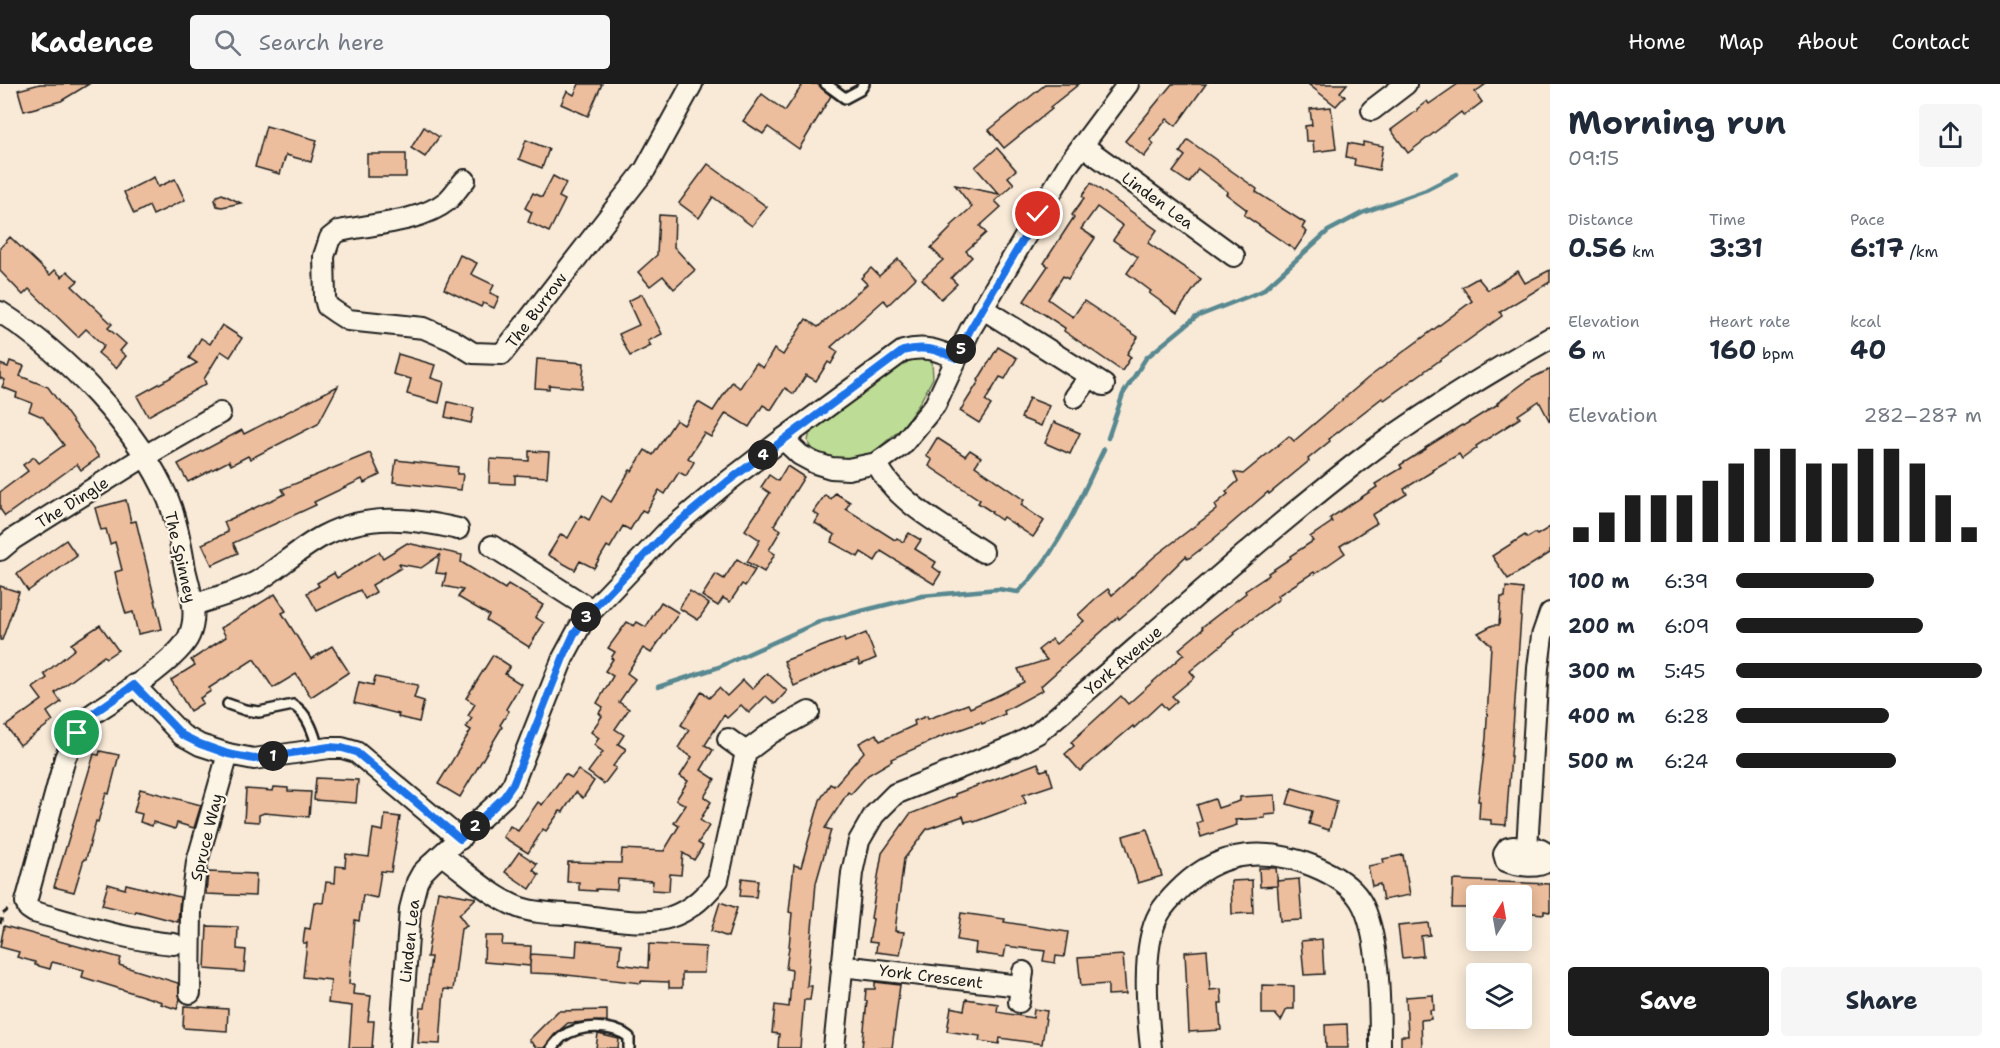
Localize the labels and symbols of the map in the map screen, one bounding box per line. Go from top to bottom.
street label: Linden Lea [1118,167,1198,234]
pin [1012,188,1063,239]
street label: The Burrow [501,268,572,352]
pin: 5 [946,334,976,364]
pin: 4 [748,440,778,470]
street label: The Dingle [32,472,112,533]
street label: The Spinney [160,510,201,605]
pin: 3 [571,602,601,632]
street label: York Avenue [1080,621,1166,700]
pin [51,707,102,758]
pin: 1 [258,741,288,771]
street label: Spruce Way [185,791,228,883]
pin: 2 [460,811,490,841]
north arrow [1466,885,1532,951]
street label: Linden Lea [395,898,424,984]
street label: York Crescent [878,960,984,993]

